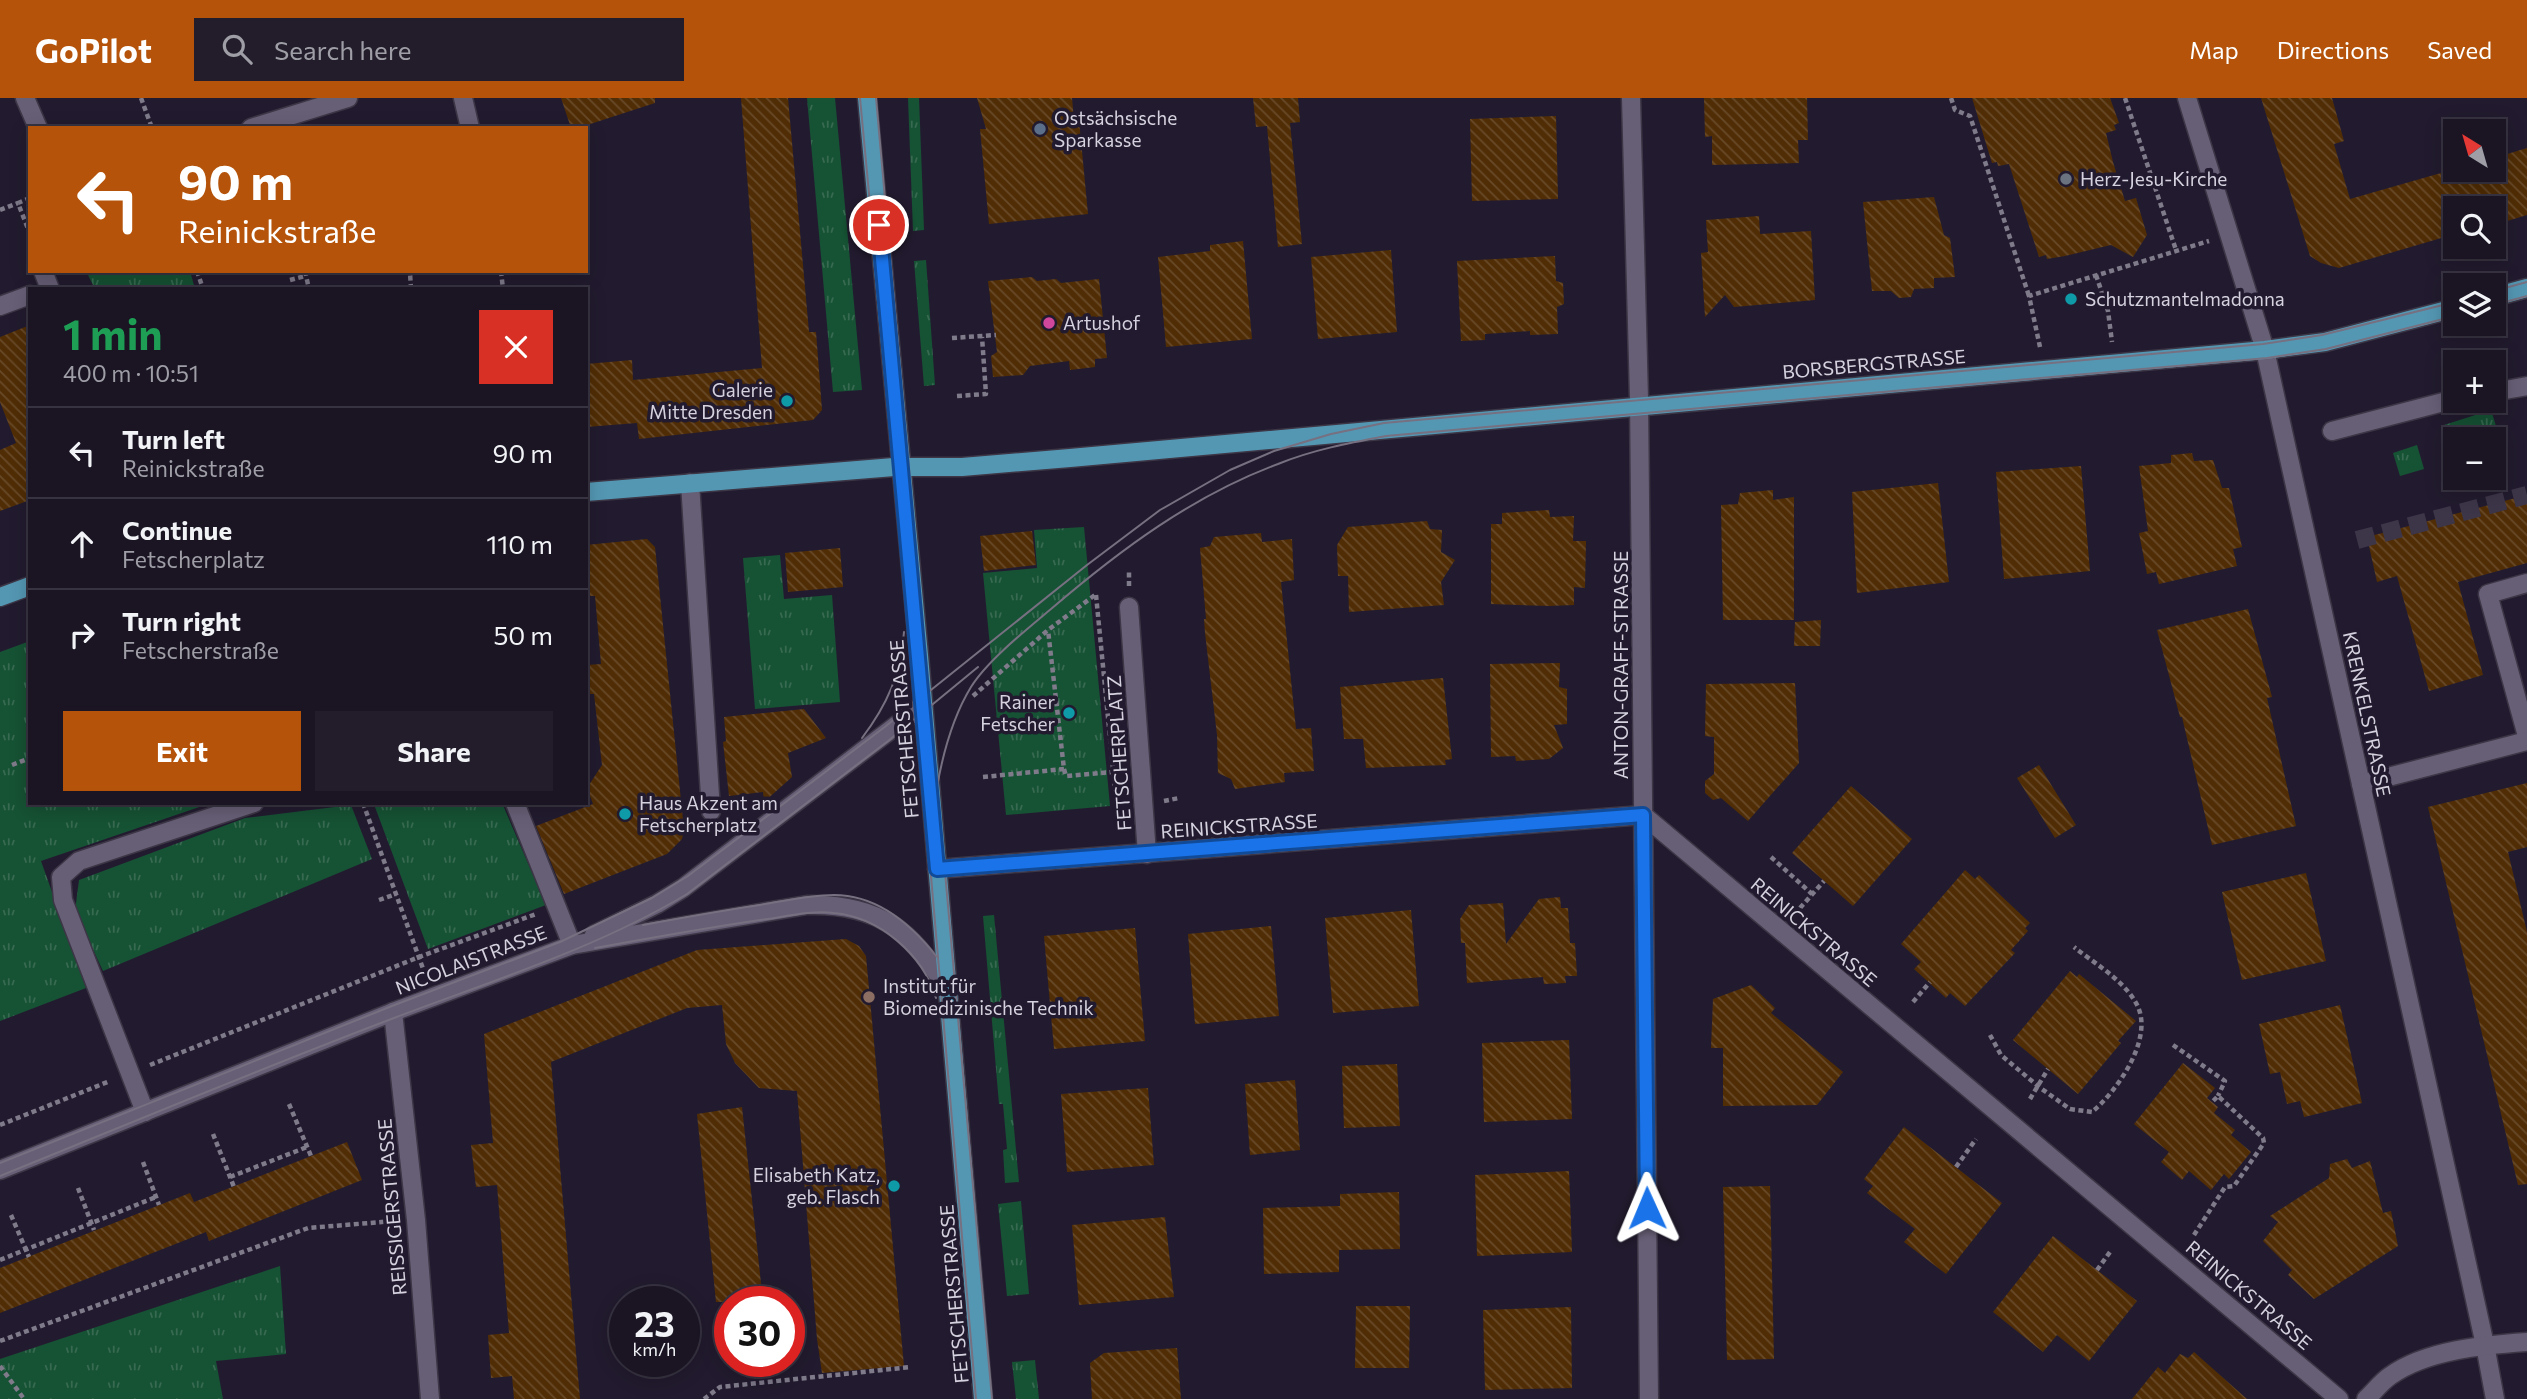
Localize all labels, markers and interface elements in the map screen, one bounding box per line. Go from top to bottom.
search box [194,18,684,81]
text: GoPilot [35,29,152,70]
icon: search [218,30,256,68]
text: Search here [274,34,411,65]
text: Map [2189,35,2239,64]
text: Directions [2277,35,2389,64]
text: Saved [2427,35,2492,64]
place label: Ostsächsische Sparkasse [1054,106,1177,151]
north arrow [2443,119,2506,182]
map controls [2443,119,2506,490]
marker: Ostsächsische Sparkasse [1032,121,1048,137]
text: 90 m [178,150,293,210]
icon: left [63,154,154,245]
place label: Herz-Jesu-Kirche [2080,167,2227,190]
marker: Herz-Jesu-Kirche [2058,171,2074,187]
pin [849,195,909,255]
button: search [2443,196,2506,259]
icon: arrive [860,206,898,244]
text: Reinickstraße [178,210,376,250]
button: layers [2443,273,2506,336]
place label: Schutzmantelmadonna [2085,287,2285,310]
marker: Schutzmantelmadonna [2063,291,2079,307]
text: 1 min [63,307,163,359]
button: close [479,310,553,384]
place label: Artushof [1063,311,1141,334]
marker: Artushof [1041,315,1057,331]
street label: BORSBERGSTRASSE [1781,344,1967,383]
button: + [2443,350,2506,413]
text: 400 m · 10:51 [63,359,199,387]
place label: Galerie Mitte Dresden [649,378,773,423]
marker: Galerie Mitte Dresden [779,393,795,409]
text: Turn left [122,423,225,454]
button: − [2443,427,2506,490]
icon: left [63,434,101,472]
text: 90 m [493,437,553,468]
text: Reinickstraße [122,454,265,482]
text: Continue [122,514,232,545]
icon: ahead [63,525,101,563]
text: 110 m [486,528,553,559]
text: Fetscherplatz [122,545,265,573]
street label: ANTON-GRAFF-STRASSE [1609,551,1632,779]
text: Turn right [122,605,241,636]
icon: right [63,616,101,654]
text: 50 m [493,619,553,650]
street label: KRENKELSTRASSE [2339,629,2396,799]
text: Fetscherstraße [122,636,279,664]
street label: FETSCHERSTRASSE [884,639,923,819]
street label: FETSCHERPLATZ [1102,674,1135,832]
place label: Rainer Fetscher [980,690,1055,735]
marker: Rainer Fetscher [1061,705,1077,721]
button: Exit [63,711,301,791]
button: Share [315,711,553,791]
place label: Haus Akzent am Fetscherplatz [639,791,778,836]
marker: Haus Akzent am Fetscherplatz [617,806,633,822]
street label: REINICKSTRASSE [1160,809,1318,842]
street label: REINICKSTRASSE [1747,872,1882,991]
street label: NICOLAISTRASSE [392,920,550,999]
place label: Institut für Biomedizinische Technik [883,974,1094,1019]
marker: Institut für Biomedizinische Technik [861,989,877,1005]
street label: REISSIGERSTRASSE [372,1118,411,1296]
place label: Elisabeth Katz, geb. Flasch [753,1163,880,1208]
position arrow [1610,1171,1684,1245]
marker: Elisabeth Katz, geb. Flasch [886,1178,902,1194]
street label: FETSCHERSTRASSE [934,1204,973,1384]
street label: REINICKSTRASSE [2182,1235,2317,1354]
speed limit sign: 30 [714,1286,805,1377]
text: 23 [634,1301,675,1344]
text: km/h [633,1338,676,1360]

